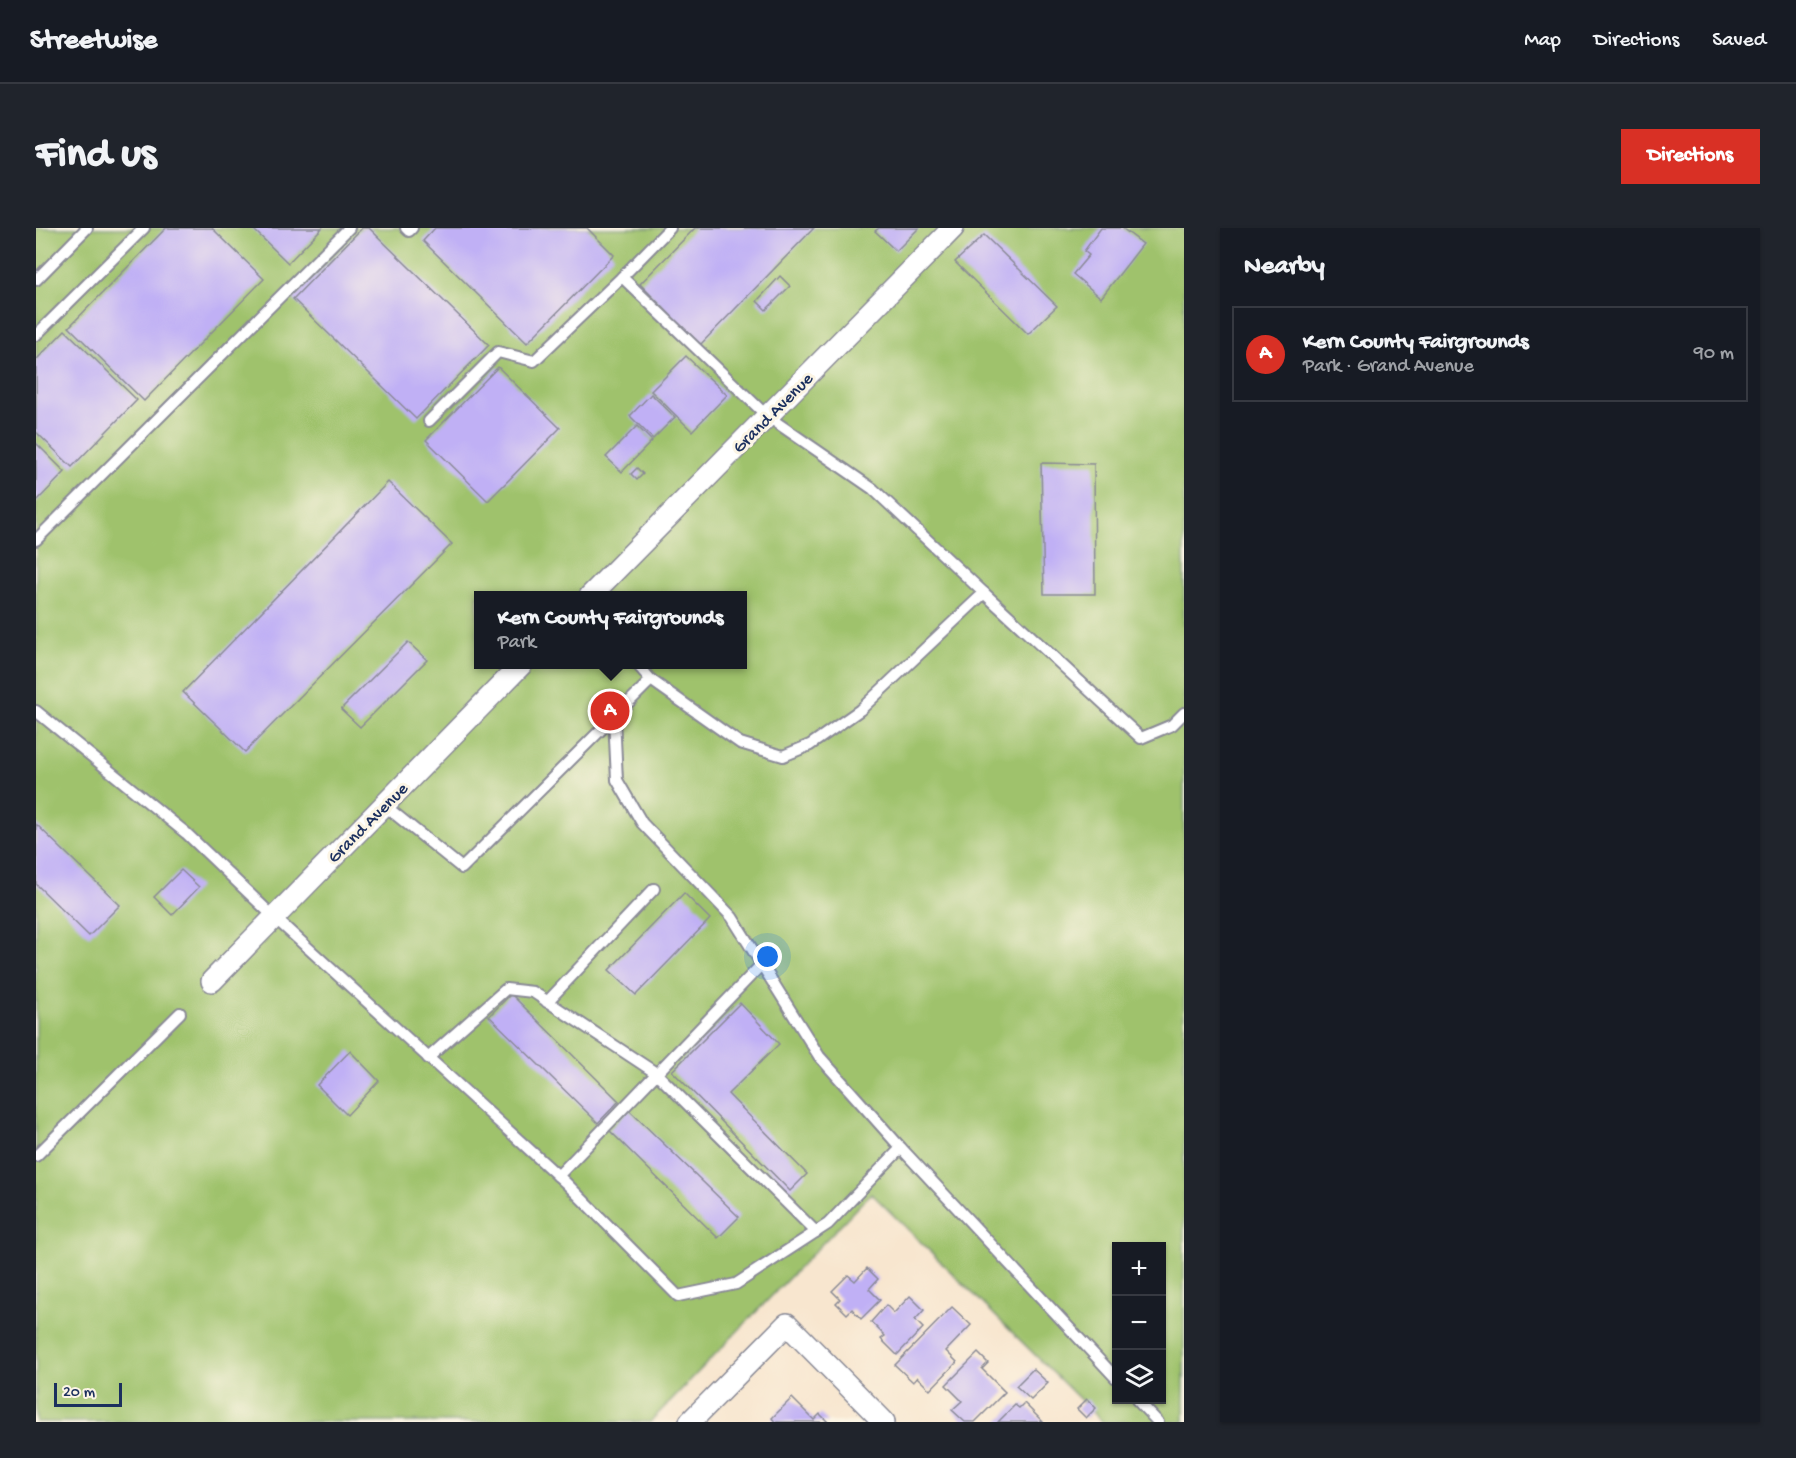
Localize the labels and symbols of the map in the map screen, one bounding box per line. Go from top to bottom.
street label: Grand Avenue [729,369,819,458]
pin: A [590,688,630,734]
street label: Grand Avenue [324,779,414,868]
your location [753,942,782,971]
scale bar [54,1380,122,1408]

